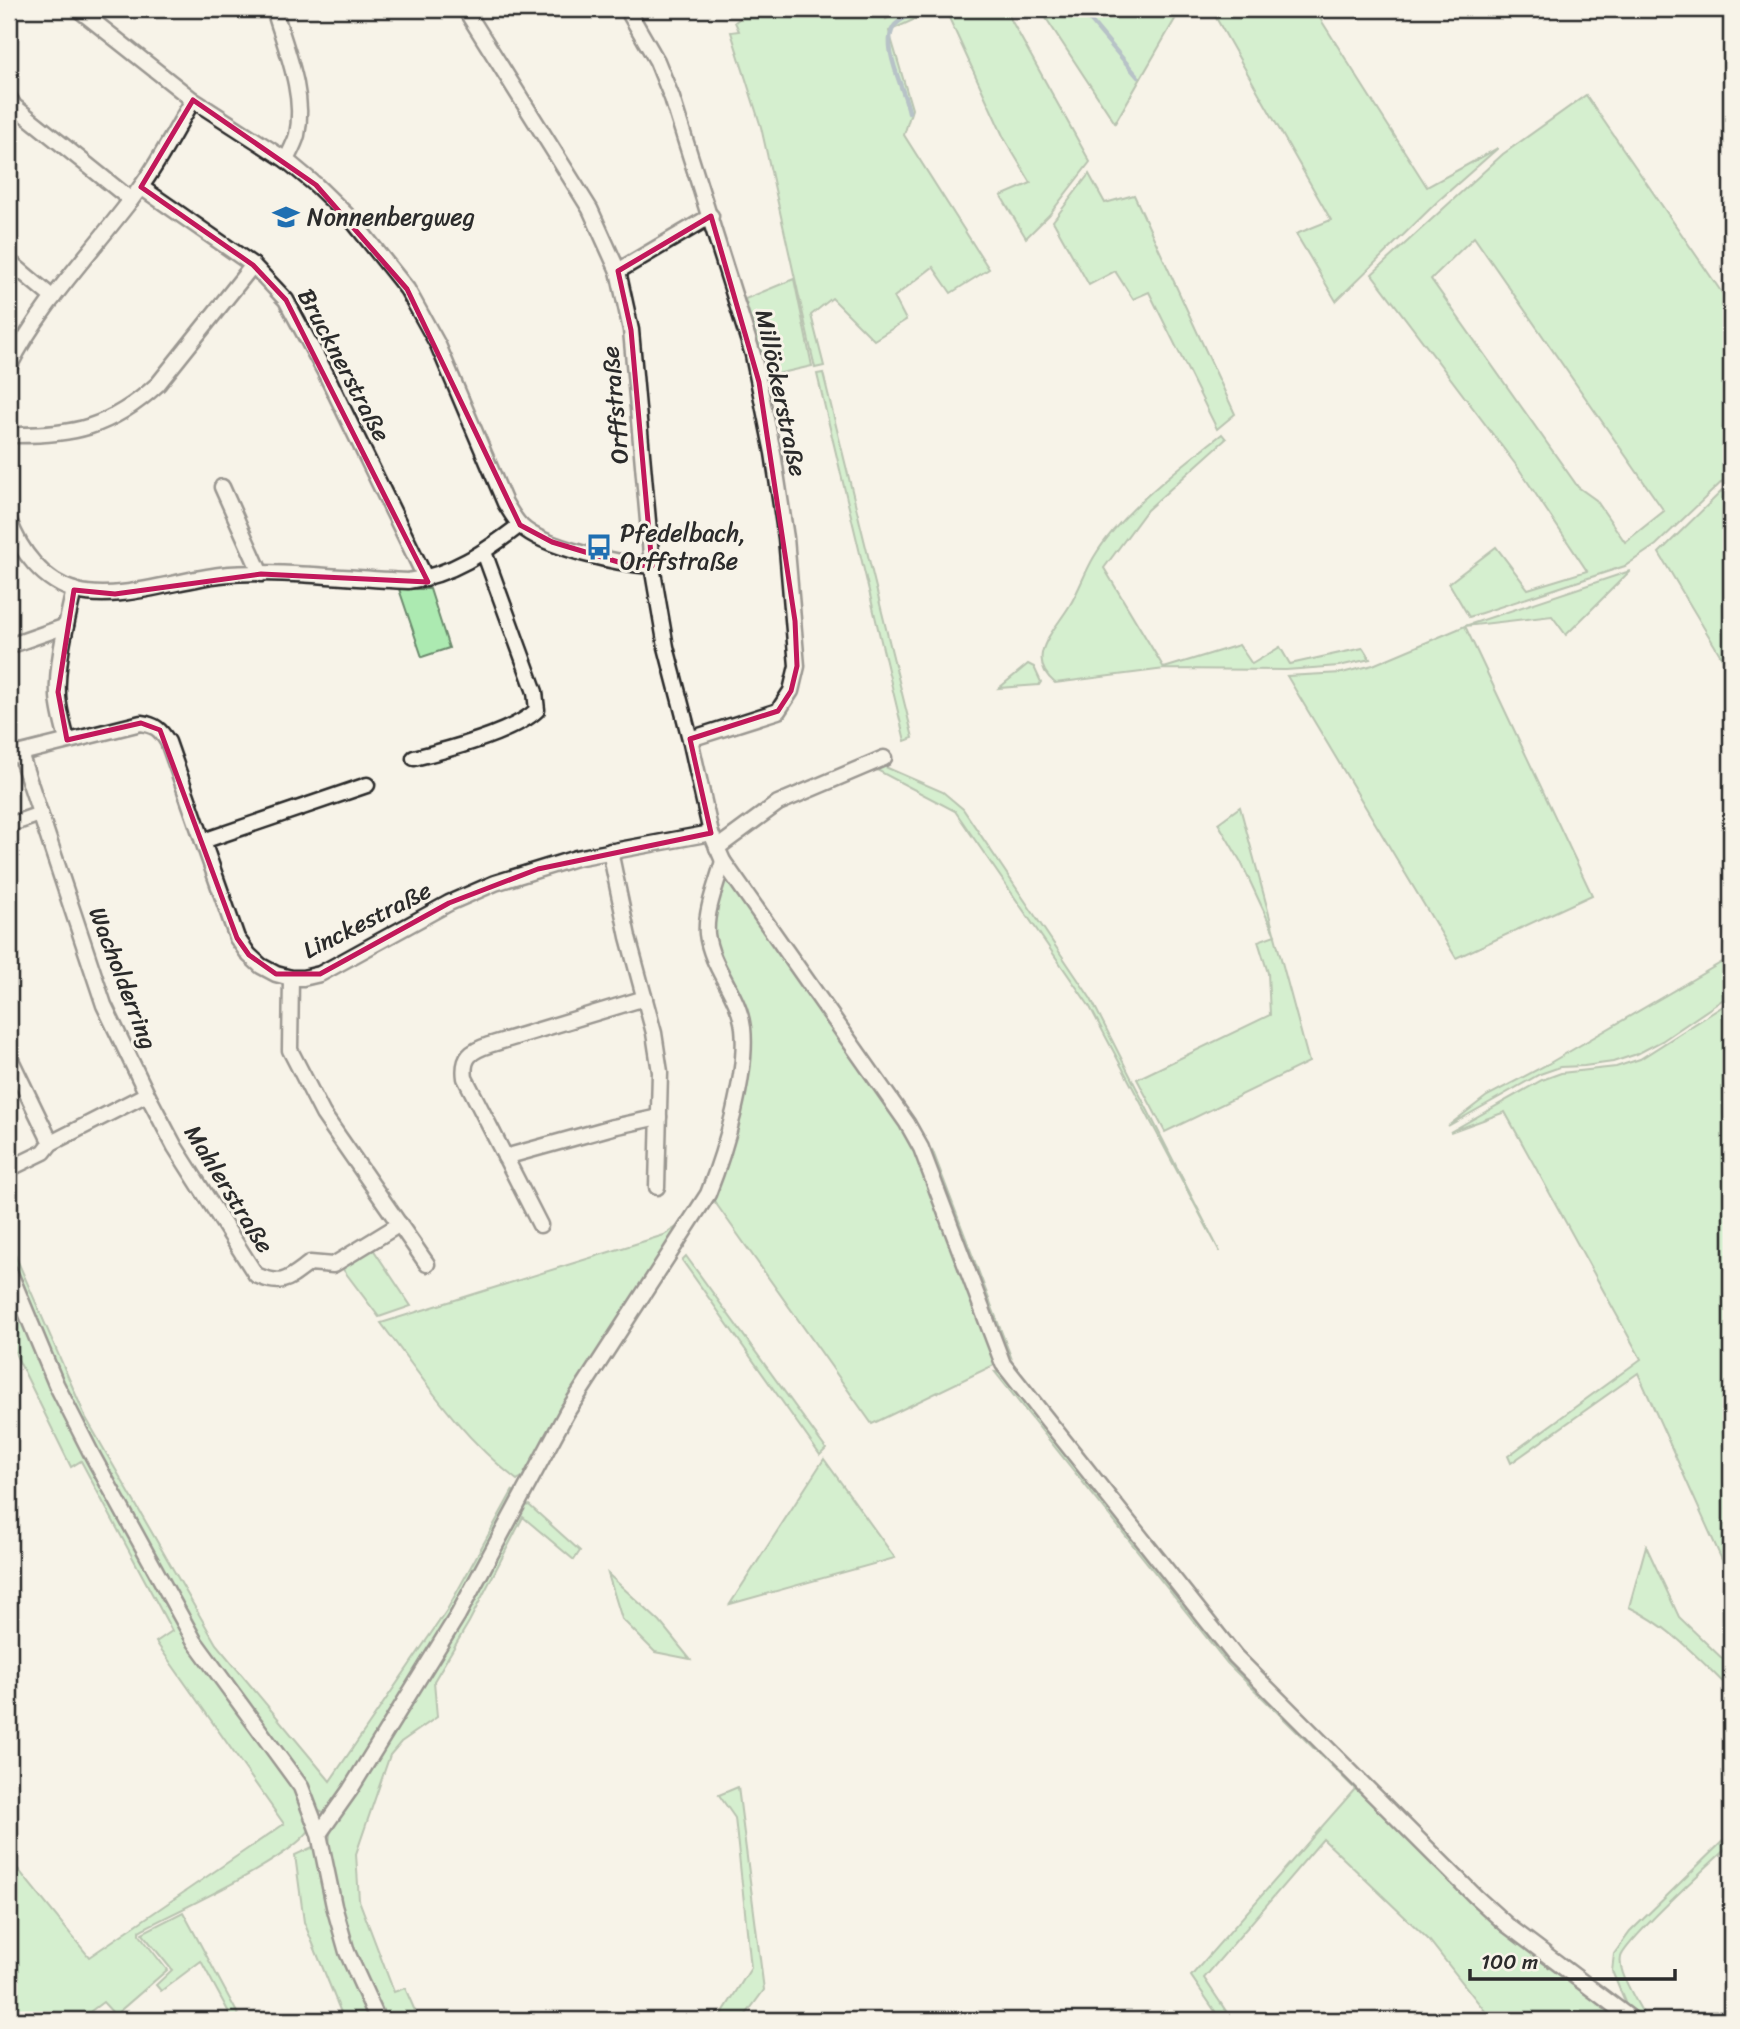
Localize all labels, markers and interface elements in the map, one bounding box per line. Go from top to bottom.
place label: Nonnenbergweg [307,196,475,238]
school or university icon: Nonnenbergweg [271,202,301,232]
street label: Brucknerstraße [286,281,402,449]
street label: Millöckerstraße [743,305,819,481]
street label: Orffstraße [589,344,641,466]
place label: Pfedelbach, Orffstraße [620,512,746,582]
bus stop icon: Pfedelbach, Orffstraße [584,532,614,562]
street label: Linckestraße [295,870,439,970]
street label: Wacholderring [77,901,169,1055]
street label: Mahlerstraße [173,1116,285,1262]
scale bar [1470,1938,1675,1982]
text: 100 m [1481,1943,1538,1981]

